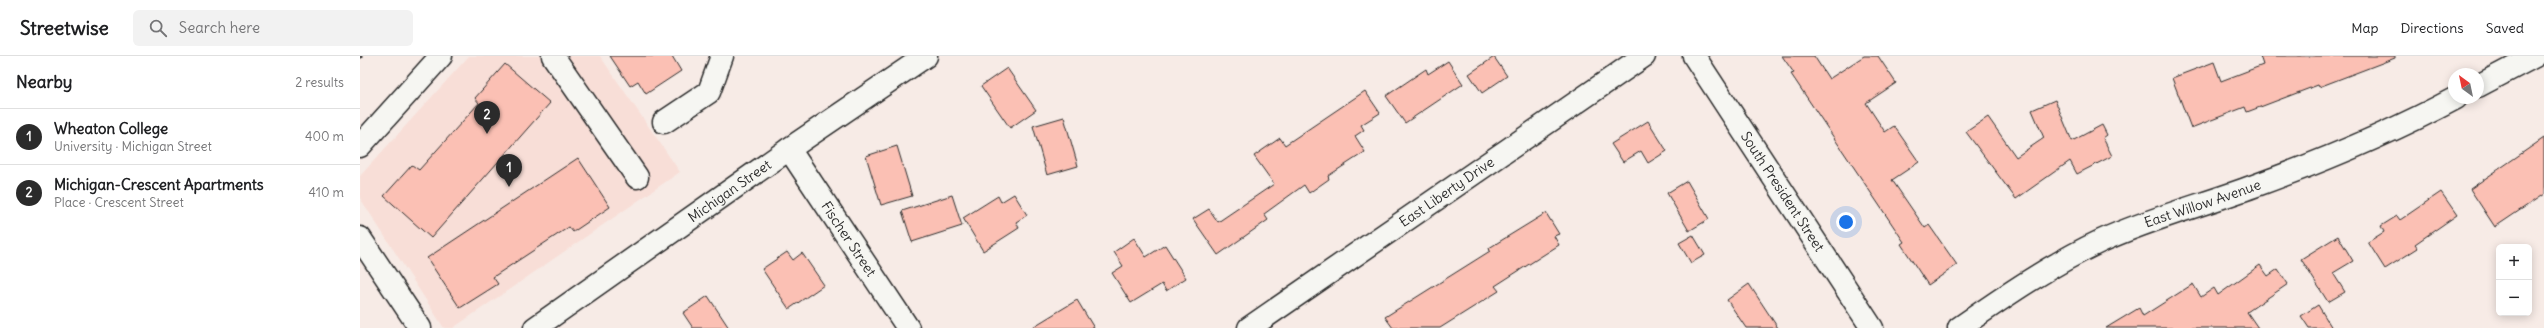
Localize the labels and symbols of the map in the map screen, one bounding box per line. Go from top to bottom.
north arrow [2448,68,2484,104]
pin: 2 [474,101,500,134]
street label: South President Street [1737,128,1829,255]
street label: East Liberty Drive [1396,153,1498,231]
pin: 1 [496,154,522,187]
street label: Michigan Street [685,155,775,226]
street label: East Willow Avenue [2142,175,2263,232]
street label: Fischer Street [817,198,880,280]
your location [1836,212,1856,232]

